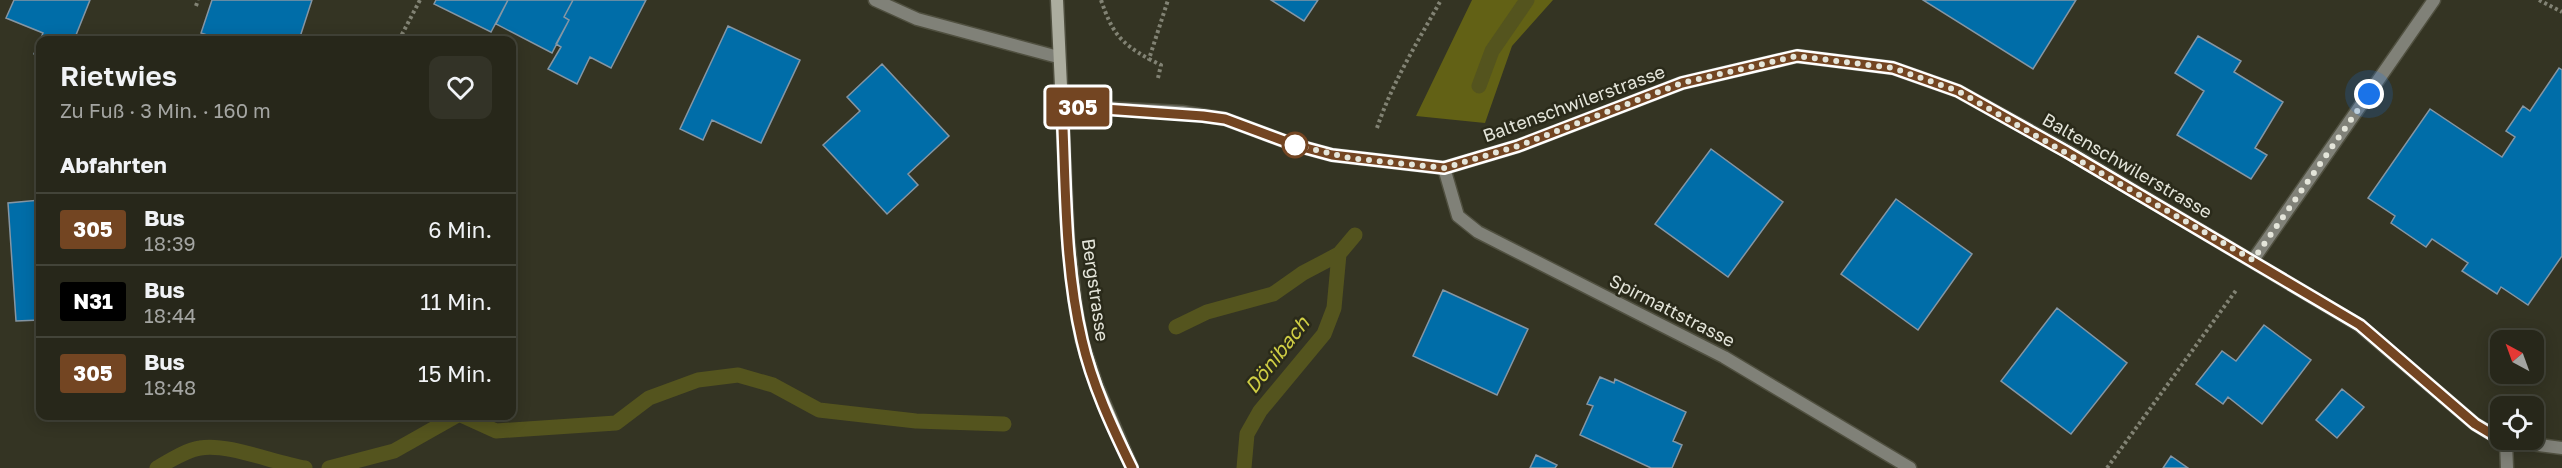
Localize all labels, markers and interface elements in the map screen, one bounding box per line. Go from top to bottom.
button: heart [429,56,492,119]
text: Rietwies [60,59,177,92]
street label: Baltenschwilerstrasse [1480,60,1668,146]
your location [2354,79,2384,109]
line badge: 305 [1044,88,1112,126]
text: 305 [1058,94,1098,120]
text: Zu Fuß · 3 Min. · 160 m [60,98,271,122]
street label: Baltenschwilerstrasse [2039,108,2216,223]
unlabelled marker [1282,132,1308,158]
text: Abfahrten [60,151,167,178]
text: Bus [144,204,185,231]
text: 305 [73,216,113,242]
text: 6 Min. [428,216,492,243]
text: 18:39 [144,231,196,255]
street label: Bergstrasse [1078,237,1114,343]
street label: Spirmattstrasse [1606,269,1739,351]
text: Bus [144,276,185,303]
text: N31 [73,288,113,314]
text: 11 Min. [420,288,492,315]
text: 18:44 [144,303,196,327]
water label: Dönibach [1239,311,1314,397]
north arrow [2490,330,2544,384]
map controls [2490,330,2544,450]
text: Bus [144,348,185,375]
text: 305 [73,360,113,386]
text: 15 Min. [418,360,492,387]
text: 18:48 [144,375,196,399]
button: locate [2490,396,2544,450]

